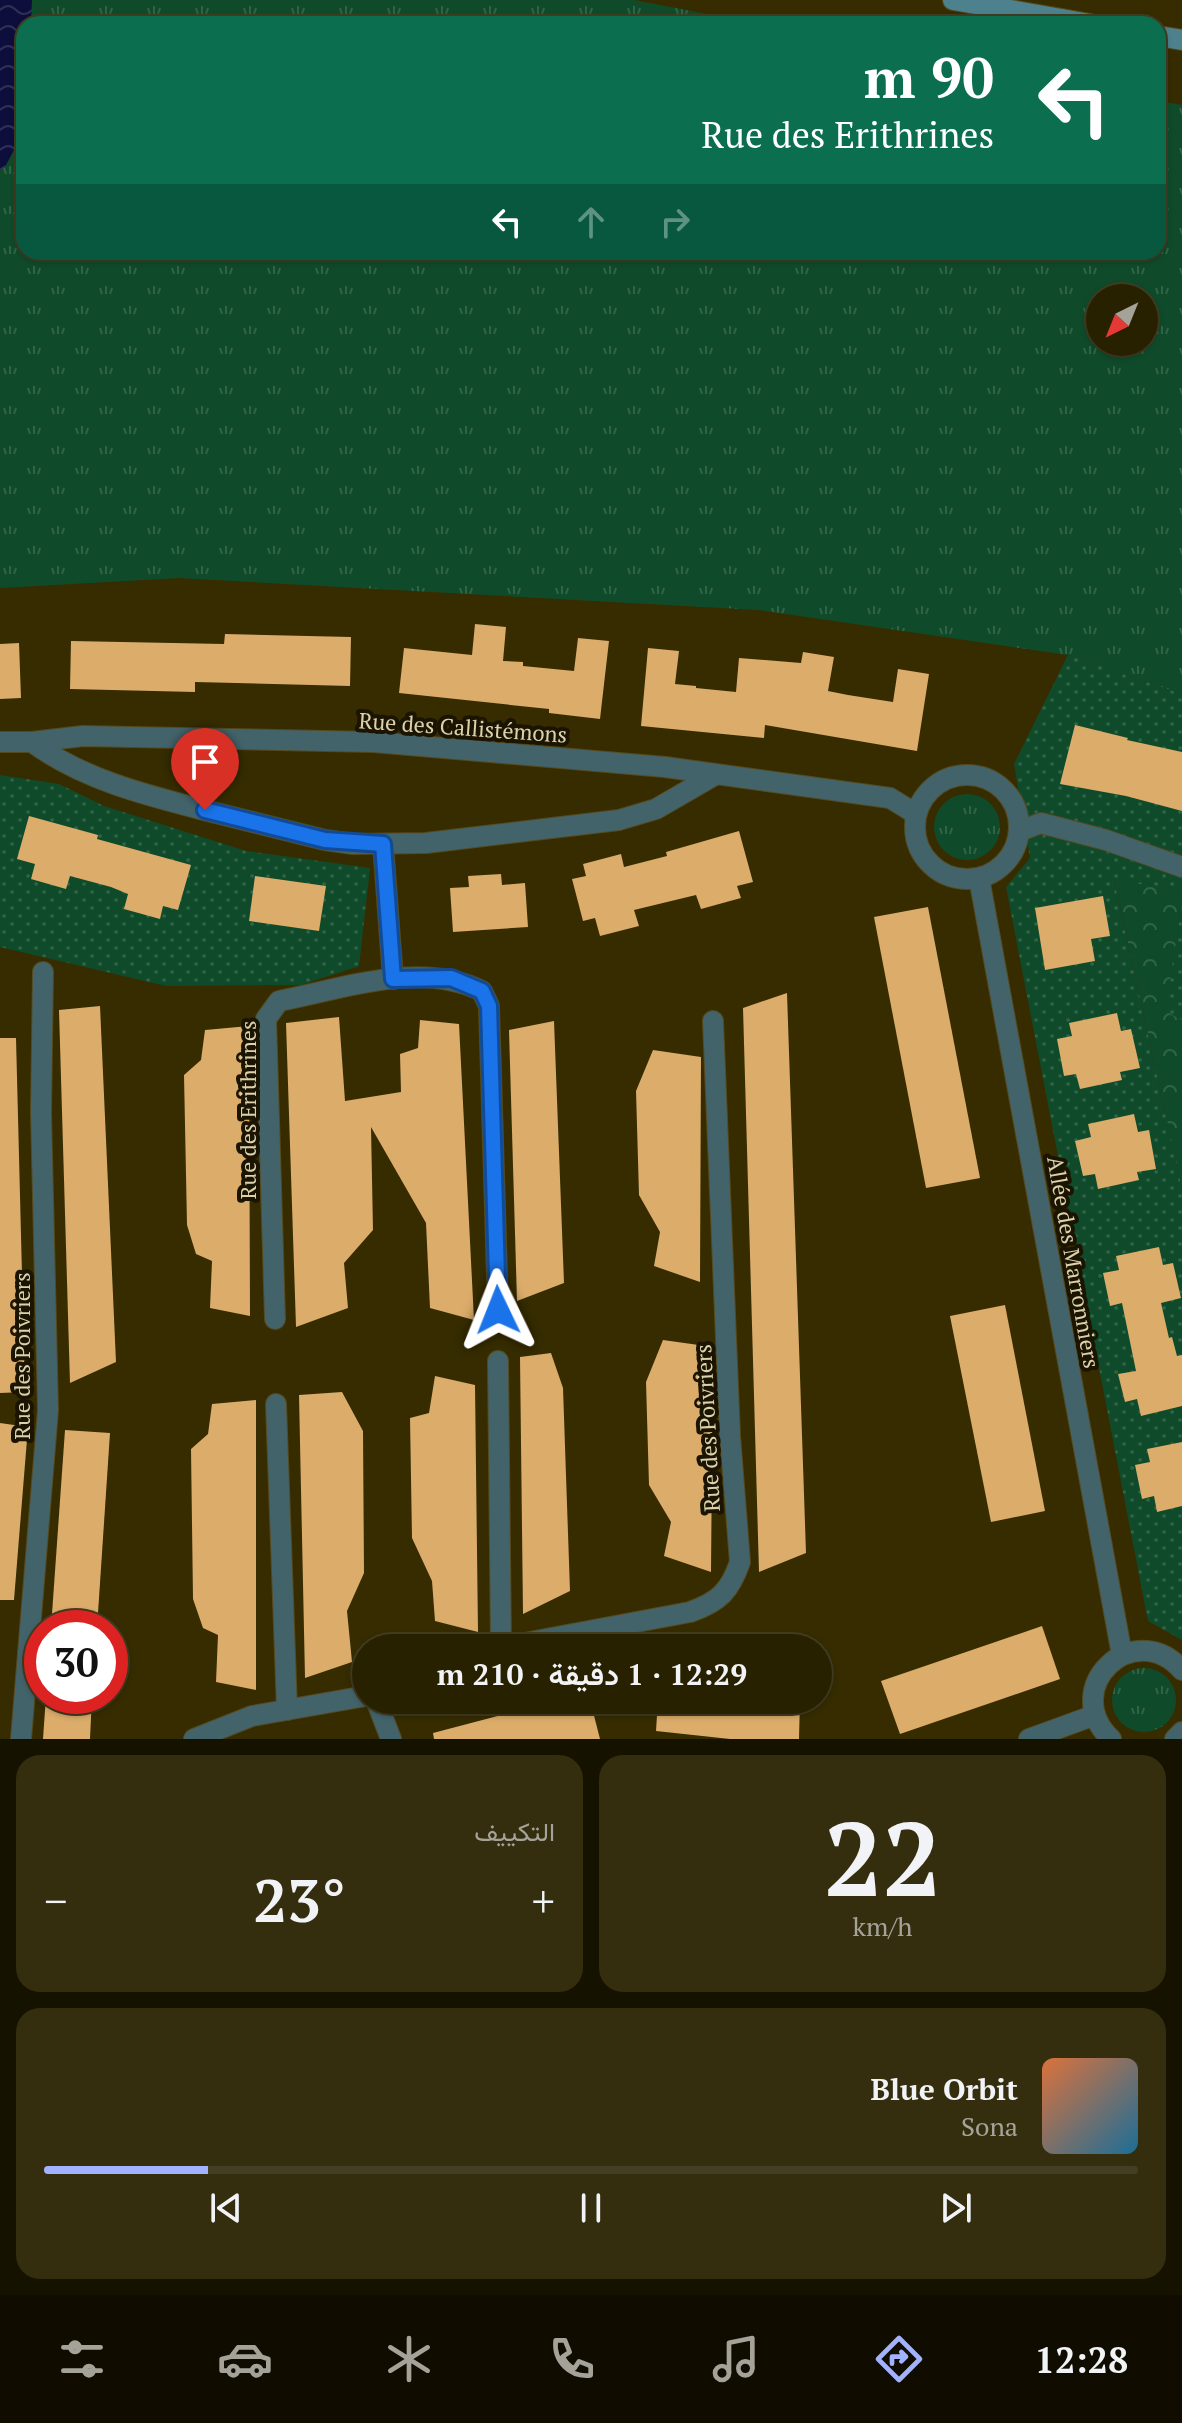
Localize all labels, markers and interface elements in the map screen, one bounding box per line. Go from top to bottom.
text: 90 m [864,40,994,114]
icon: left [1022,48,1126,152]
text: Rue des Erithrines [701,111,994,158]
icon: left [485,200,529,244]
icon: ahead [569,200,613,244]
icon: right [653,200,697,244]
north arrow [1086,284,1158,356]
map controls [1086,284,1158,356]
street label: Rue des Callistémons [358,705,568,749]
pin [171,728,239,810]
icon: arrive [183,740,227,784]
street label: Rue des Erithrines [233,1021,262,1199]
street label: Allée des Marronniers [1041,1154,1107,1370]
position arrow [456,1268,540,1352]
street label: Rue des Poivriers [7,1272,36,1440]
street label: Rue des Poivriers [688,1343,726,1513]
speed limit sign: 30 [24,1610,128,1714]
text: 12:29 · 1 دقيقة · 210 m [437,1654,747,1694]
text: 22 [824,1788,941,1926]
text: التكييف [474,1814,555,1848]
text: 23° [253,1860,346,1939]
text: − [44,1871,67,1930]
text: + [532,1871,555,1930]
text: km/h [852,1909,913,1943]
text: Blue Orbit [871,2069,1018,2109]
text: Sona [961,2109,1018,2143]
icon: previous [204,2186,248,2230]
icon: pause [569,2186,613,2230]
icon: next [934,2186,978,2230]
icon: filters [54,2331,110,2387]
icon: car [217,2331,273,2387]
icon: climate [381,2331,437,2387]
icon: phone [544,2331,600,2387]
icon: music [708,2331,764,2387]
icon: directions [871,2331,927,2387]
text: 12:28 [1035,2336,1128,2383]

